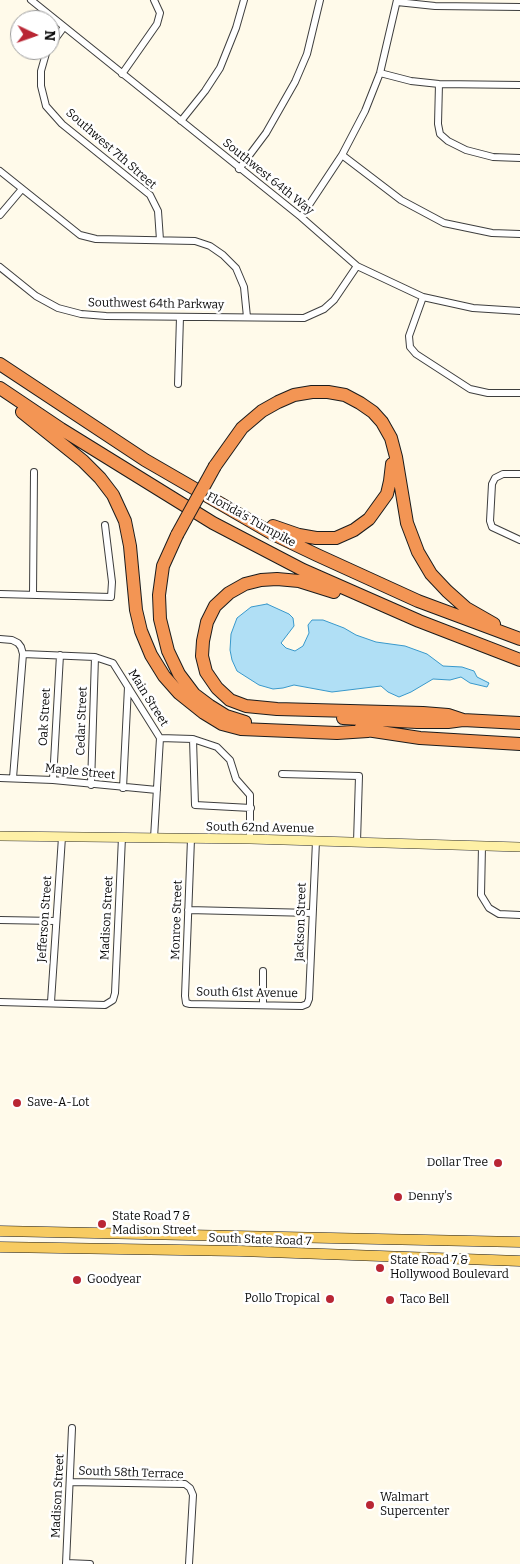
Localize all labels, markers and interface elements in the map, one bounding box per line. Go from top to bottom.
north arrow [10,10,60,60]
text: N [41,30,58,42]
street label: Southwest 7th Street [63,106,159,192]
street label: Southwest 64th Way [219,136,317,218]
street label: Southwest 64th Parkway [88,296,224,312]
street label: Florida's Turnpike [204,490,298,550]
street label: Main Street [125,667,171,729]
street label: Cedar Street [74,686,90,756]
street label: Oak Street [36,687,54,747]
street label: Maple Street [44,761,116,783]
street label: South 62nd Avenue [206,820,314,836]
street label: Jefferson Street [35,875,55,963]
street label: Madison Street [98,876,116,960]
street label: Monroe Street [168,880,186,960]
street label: Jackson Street [292,882,310,962]
street label: South 61st Avenue [196,985,298,1001]
place label: Save-A-Lot [27,1096,89,1110]
marker: Save-A-Lot [11,1097,23,1109]
place label: Dollar Tree [427,1156,488,1170]
marker: Dollar Tree [492,1157,504,1169]
place label: Denny's [408,1190,452,1204]
marker: Denny's [392,1191,404,1203]
place label: State Road 7 & Madison Street [112,1210,196,1238]
marker: State Road 7 & Madison Street [96,1218,108,1230]
street label: South State Road 7 [208,1231,312,1249]
place label: State Road 7 & Hollywood Boulevard [390,1254,509,1282]
marker: State Road 7 & Hollywood Boulevard [374,1262,386,1274]
place label: Goodyear [87,1273,141,1287]
marker: Goodyear [71,1274,83,1286]
place label: Pollo Tropical [245,1292,320,1306]
marker: Pollo Tropical [324,1293,336,1305]
place label: Taco Bell [400,1293,449,1307]
marker: Taco Bell [384,1294,396,1306]
street label: Madison Street [49,1454,67,1538]
street label: South 58th Terrace [78,1464,184,1482]
place label: Walmart Supercenter [380,1491,449,1519]
marker: Walmart Supercenter [364,1499,376,1511]

